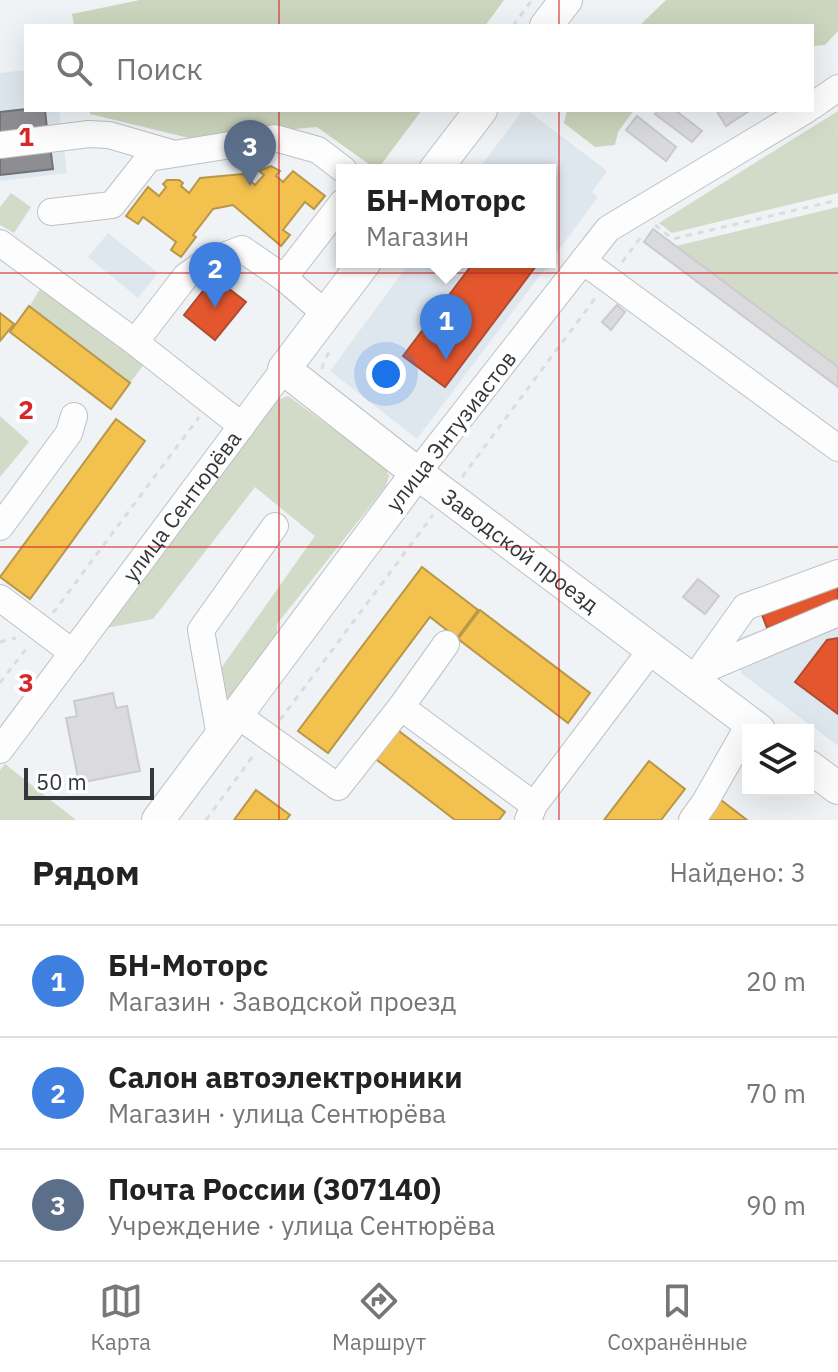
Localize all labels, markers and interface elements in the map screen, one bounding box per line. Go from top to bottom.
search box [24,24,814,112]
icon: search [52,46,96,90]
text: Поиск [116,49,203,88]
text: 1 [18,119,34,153]
pin: 3 [224,120,276,186]
popup [336,164,556,268]
text: БН-Моторс [366,180,526,219]
text: Магазин [366,219,469,253]
pin: 2 [189,242,241,308]
pin: 1 [420,294,472,360]
street label: улица Энтузиастов [379,345,522,517]
your location [366,354,406,394]
text: 2 [18,392,34,426]
street label: улица Сентюрёва [116,424,247,587]
street label: Заводской проезд [436,481,605,619]
text: 3 [18,665,34,699]
map controls [742,724,814,796]
button: layers [742,724,814,796]
scale bar [24,764,154,800]
text: 50 m [36,767,87,796]
text: Рядом [32,850,140,894]
text: Найдено: 3 [669,855,806,889]
text: БН-Моторс [108,945,268,984]
text: 1 [50,964,66,998]
text: 20 m [746,964,806,998]
text: Магазин · Заводской проезд [108,984,456,1018]
text: Салон автоэлектроники [108,1057,463,1096]
text: 2 [50,1076,66,1110]
text: 70 m [746,1076,806,1110]
text: Магазин · улица Сентюрёва [108,1096,446,1130]
text: Почта России (307140) [108,1169,441,1208]
text: 3 [50,1188,66,1222]
text: 90 m [746,1188,806,1222]
text: Учреждение · улица Сентюрёва [108,1208,495,1242]
tab: Карта [91,1279,151,1356]
tab: Маршрут [332,1279,426,1356]
tab: Сохранённые [607,1279,747,1356]

